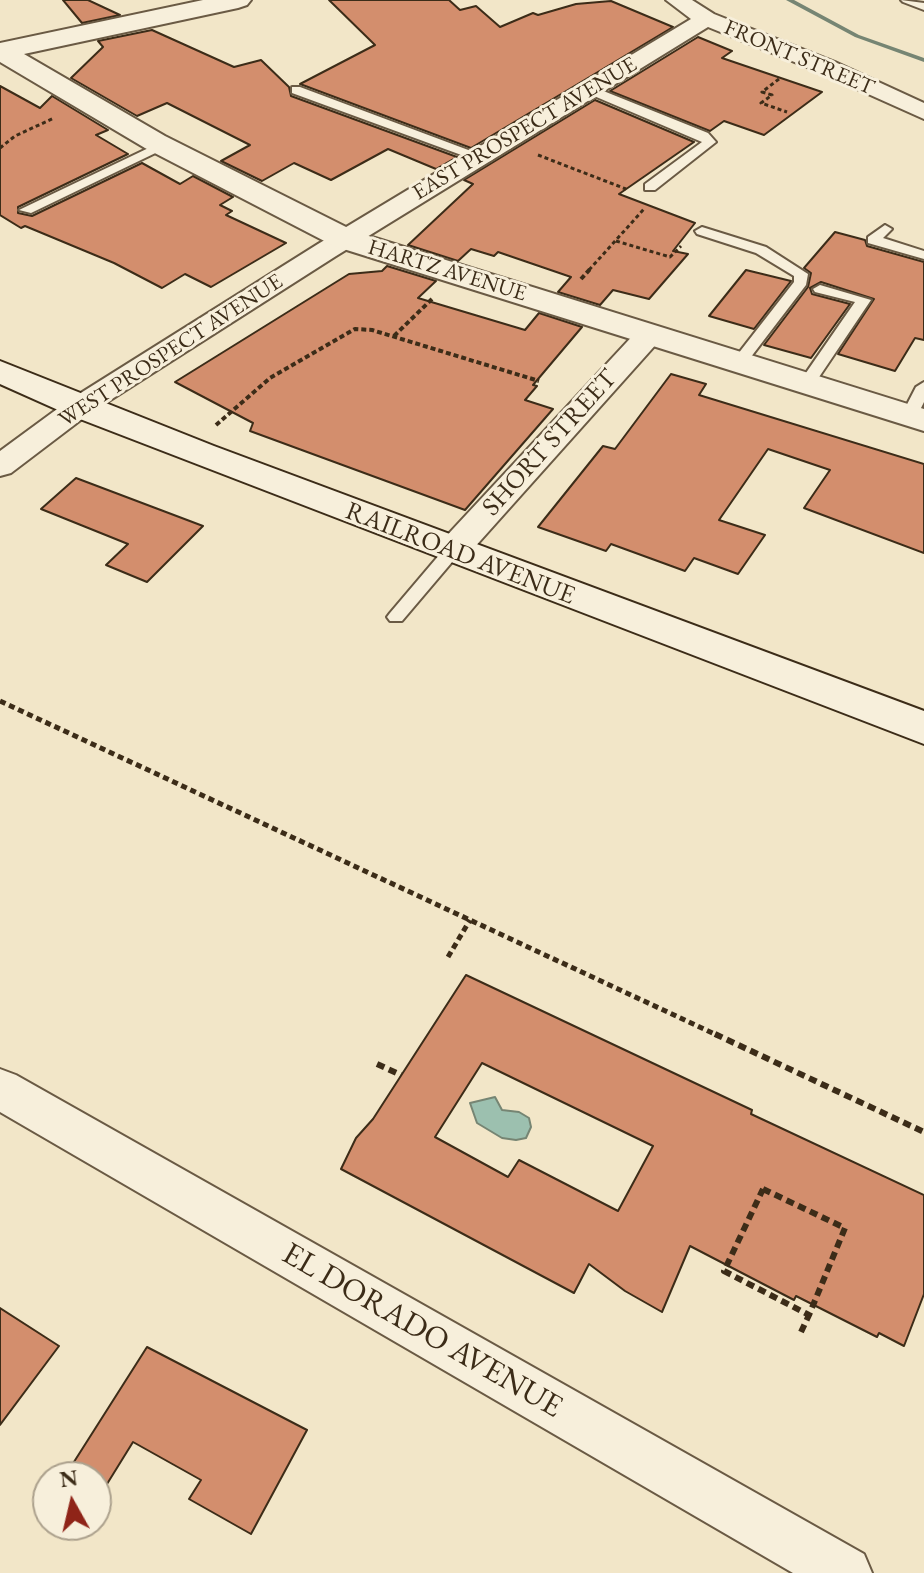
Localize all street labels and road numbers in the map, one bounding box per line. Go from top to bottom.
street label: FRONT STREET [720,14,878,102]
street label: EAST PROSPECT AVENUE [408,52,642,206]
street label: HARTZ AVENUE [365,234,529,308]
street label: WEST PROSPECT AVENUE [54,269,288,433]
street label: SHORT STREET [476,363,624,523]
street label: RAILROAD AVENUE [341,496,579,612]
street label: EL DORADO AVENUE [275,1235,569,1427]

